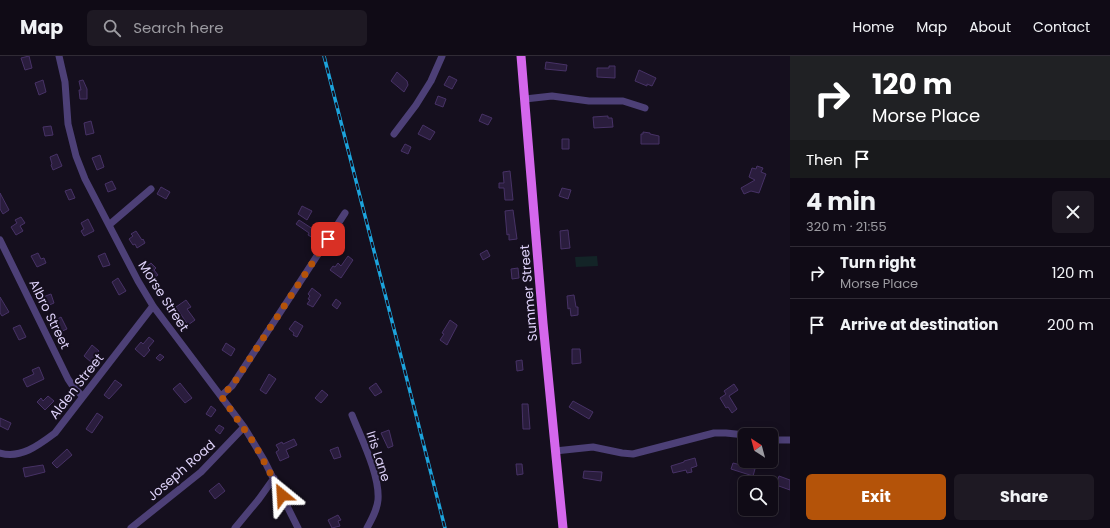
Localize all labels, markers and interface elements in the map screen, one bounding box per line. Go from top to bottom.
search box [87,10,367,46]
text: Map [20,14,63,41]
icon: search [101,17,123,39]
text: Search here [133,17,224,38]
text: Home [852,17,894,37]
text: Map [916,17,947,37]
text: About [969,17,1011,37]
text: Contact [1033,17,1090,37]
text: 120 m [872,65,952,104]
icon: right [806,72,858,124]
text: Morse Place [872,103,980,128]
icon: arrive [851,148,873,170]
text: Then [806,149,843,170]
text: 4 min [806,185,876,218]
button: close [1052,191,1094,233]
text: 320 m · 21:55 [806,217,887,236]
pin [311,222,345,256]
icon: arrive [317,228,339,250]
street label: Summer Street [515,243,542,342]
text: Turn right [840,252,916,273]
street label: Morse Street [134,257,194,336]
icon: right [806,262,828,284]
text: 120 m [1052,262,1094,283]
text: Morse Place [840,274,918,293]
street label: Albro Street [24,276,75,353]
icon: arrive [806,314,828,336]
text: Arrive at destination [840,314,998,335]
text: 200 m [1047,314,1094,335]
street label: Alden Street [45,349,108,423]
street label: Iris Lane [361,428,396,484]
north arrow [738,428,778,468]
map controls [738,428,778,516]
street label: Joseph Road [143,436,219,505]
position arrow [261,474,303,516]
button: Exit [806,474,946,520]
button: Share [954,474,1094,520]
button: search [738,476,778,516]

